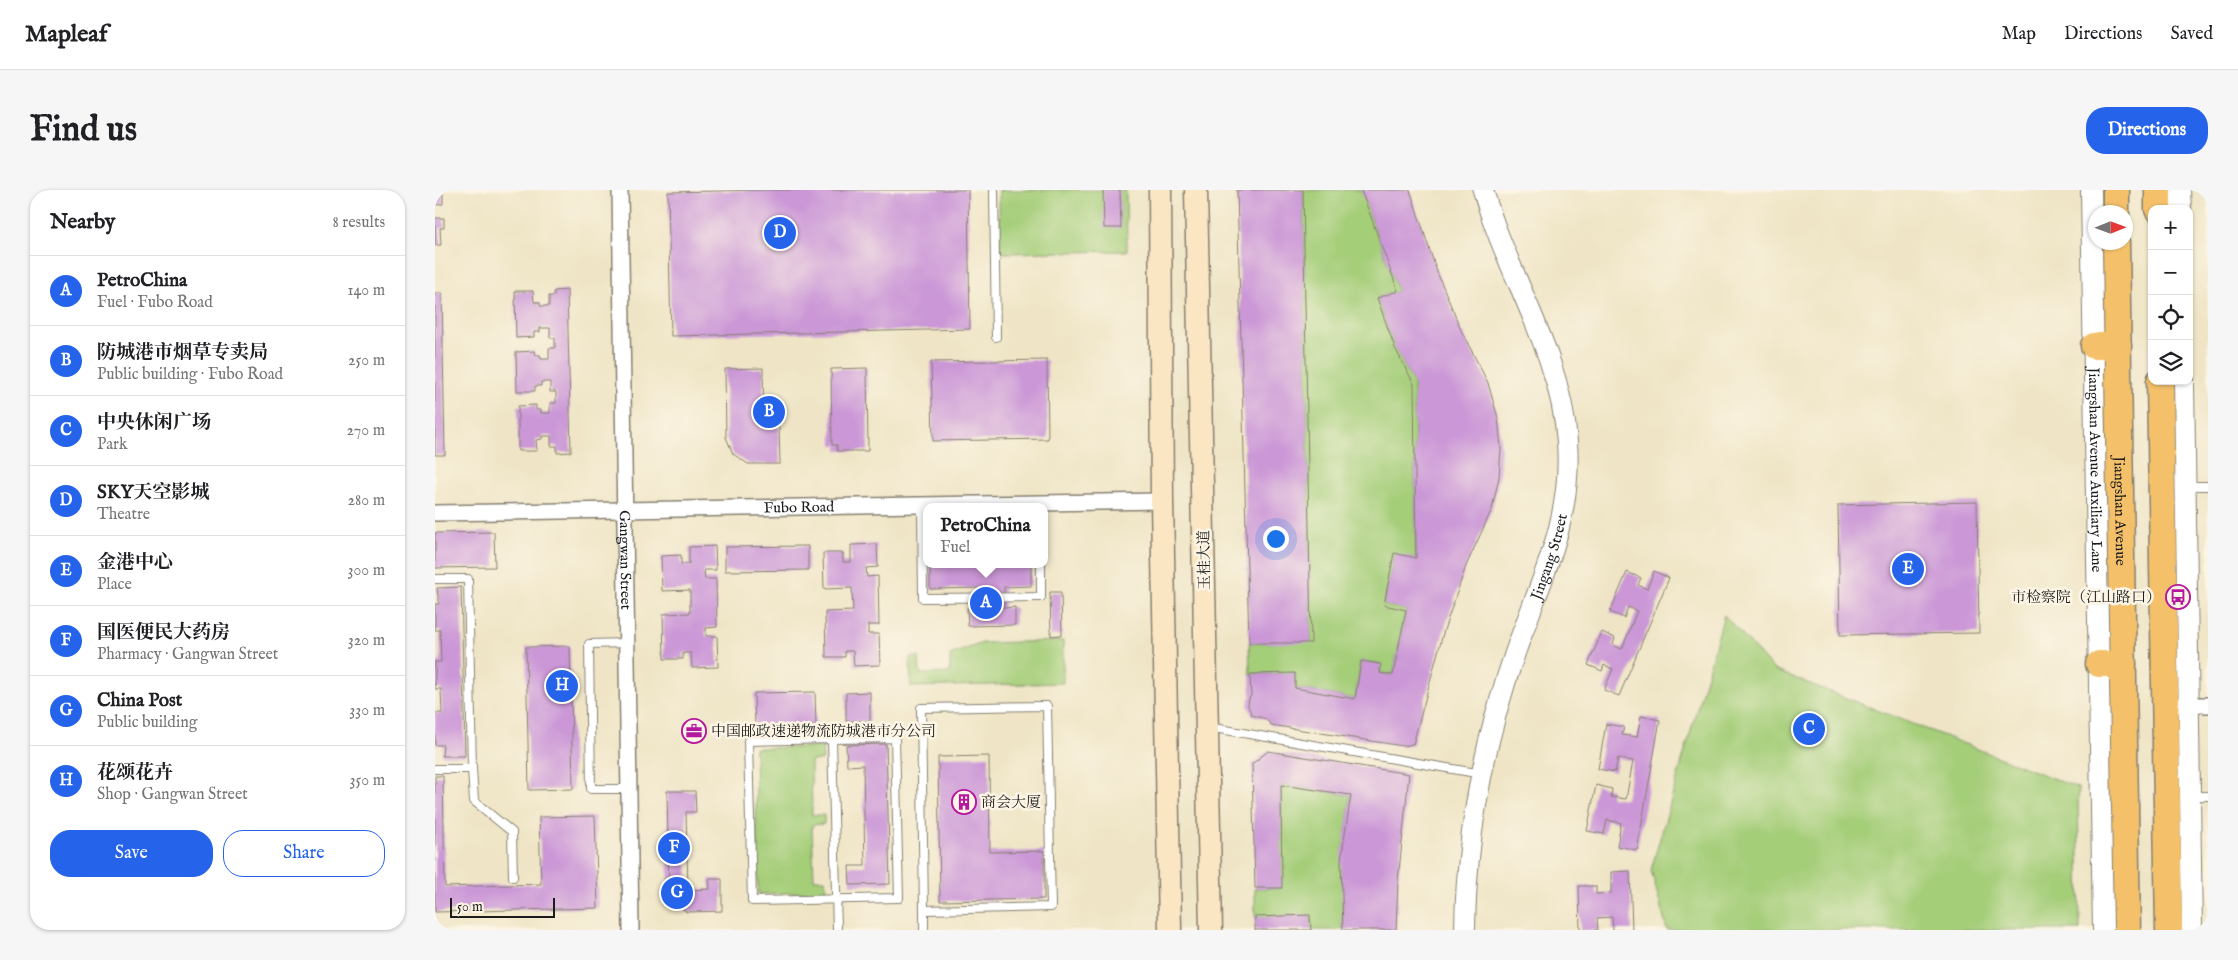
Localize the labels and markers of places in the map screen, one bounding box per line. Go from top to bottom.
pin: D [764,214,796,252]
pin: B [753,393,785,431]
pin: E [1892,550,1924,588]
pin: A [970,584,1002,622]
bus stop icon: 市检察院（江山路口） [2165,584,2191,610]
place label: 市检察院（江山路口） [2011,588,2161,607]
pin: H [546,667,578,705]
pin: C [1793,710,1825,748]
office icon: 中国邮政速递物流防城港市分公司 [681,718,707,744]
place label: 中国邮政速递物流防城港市分公司 [711,722,936,741]
building icon: 商会大厦 [951,789,977,815]
place label: 商会大厦 [981,793,1041,812]
pin: F [658,829,690,867]
pin: G [661,874,693,912]

